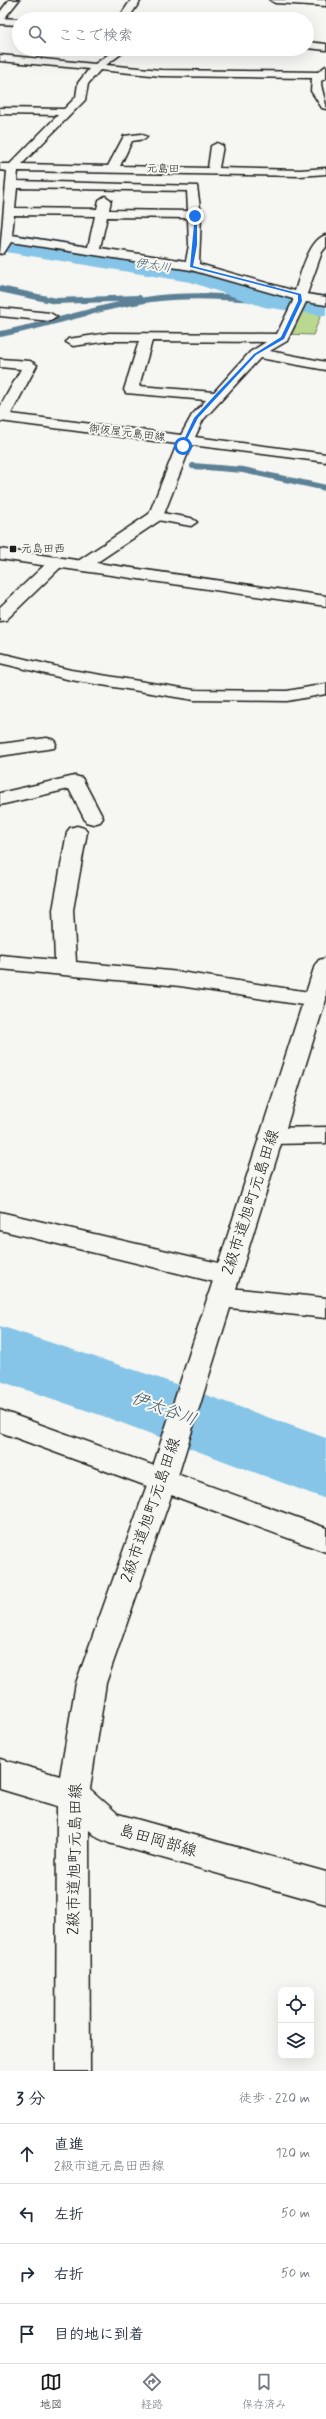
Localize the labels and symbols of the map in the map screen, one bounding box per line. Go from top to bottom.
street label: 元島田 [146,162,180,176]
route end [186,207,204,225]
water label: 伊太川 [134,255,172,277]
street label: 御仮屋元島田線 [88,421,166,445]
route start [174,437,192,455]
place label: 元島田西 [21,542,65,556]
marker: 元島田西 [8,544,18,554]
street label: 2級市道旭町元島田線 [218,1127,284,1277]
water label: 伊太谷川 [128,1387,200,1431]
street label: 2級市道旭町元島田線 [116,1435,186,1585]
street label: 2級市道旭町元島田線 [63,1783,87,1935]
street label: 島田岡部線 [117,1820,199,1862]

